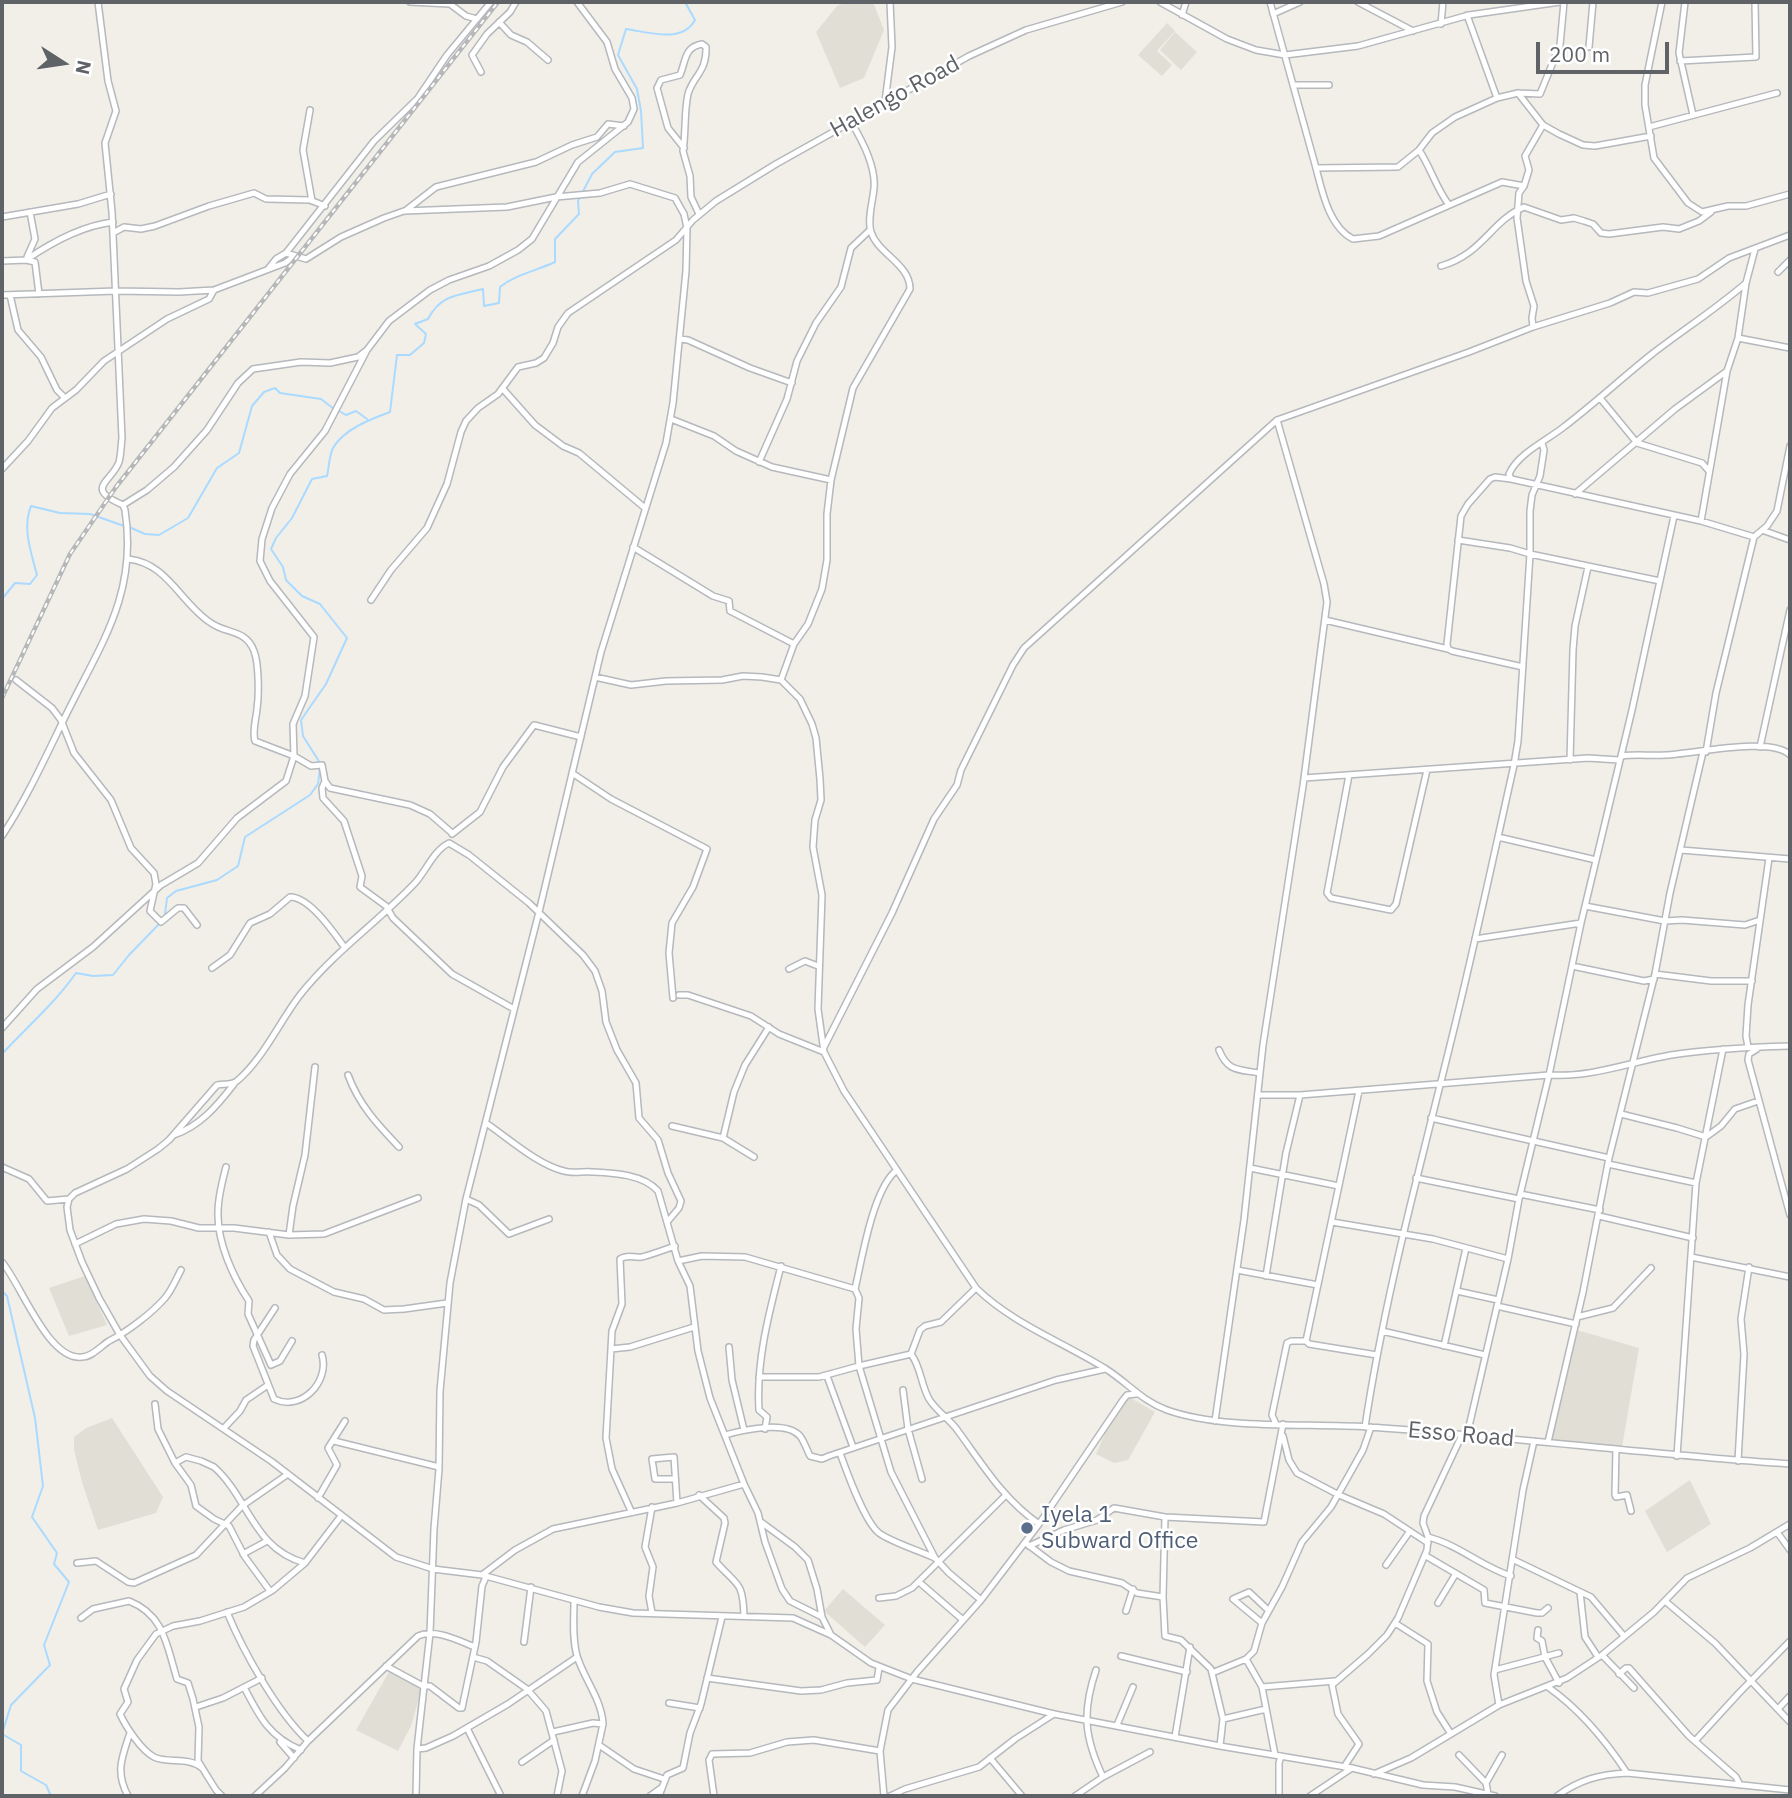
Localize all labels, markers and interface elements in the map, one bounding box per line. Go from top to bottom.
north arrow [28,28,98,98]
scale bar [1540,28,1673,72]
text: 200 m [1549,40,1610,68]
street label: Halengo Road [825,50,965,144]
text: N [70,58,97,77]
street label: Esso Road [1407,1417,1515,1453]
place label: Iyela 1 Subward Office [1041,1501,1198,1555]
marker: Iyela 1 Subward Office [1019,1520,1035,1536]

